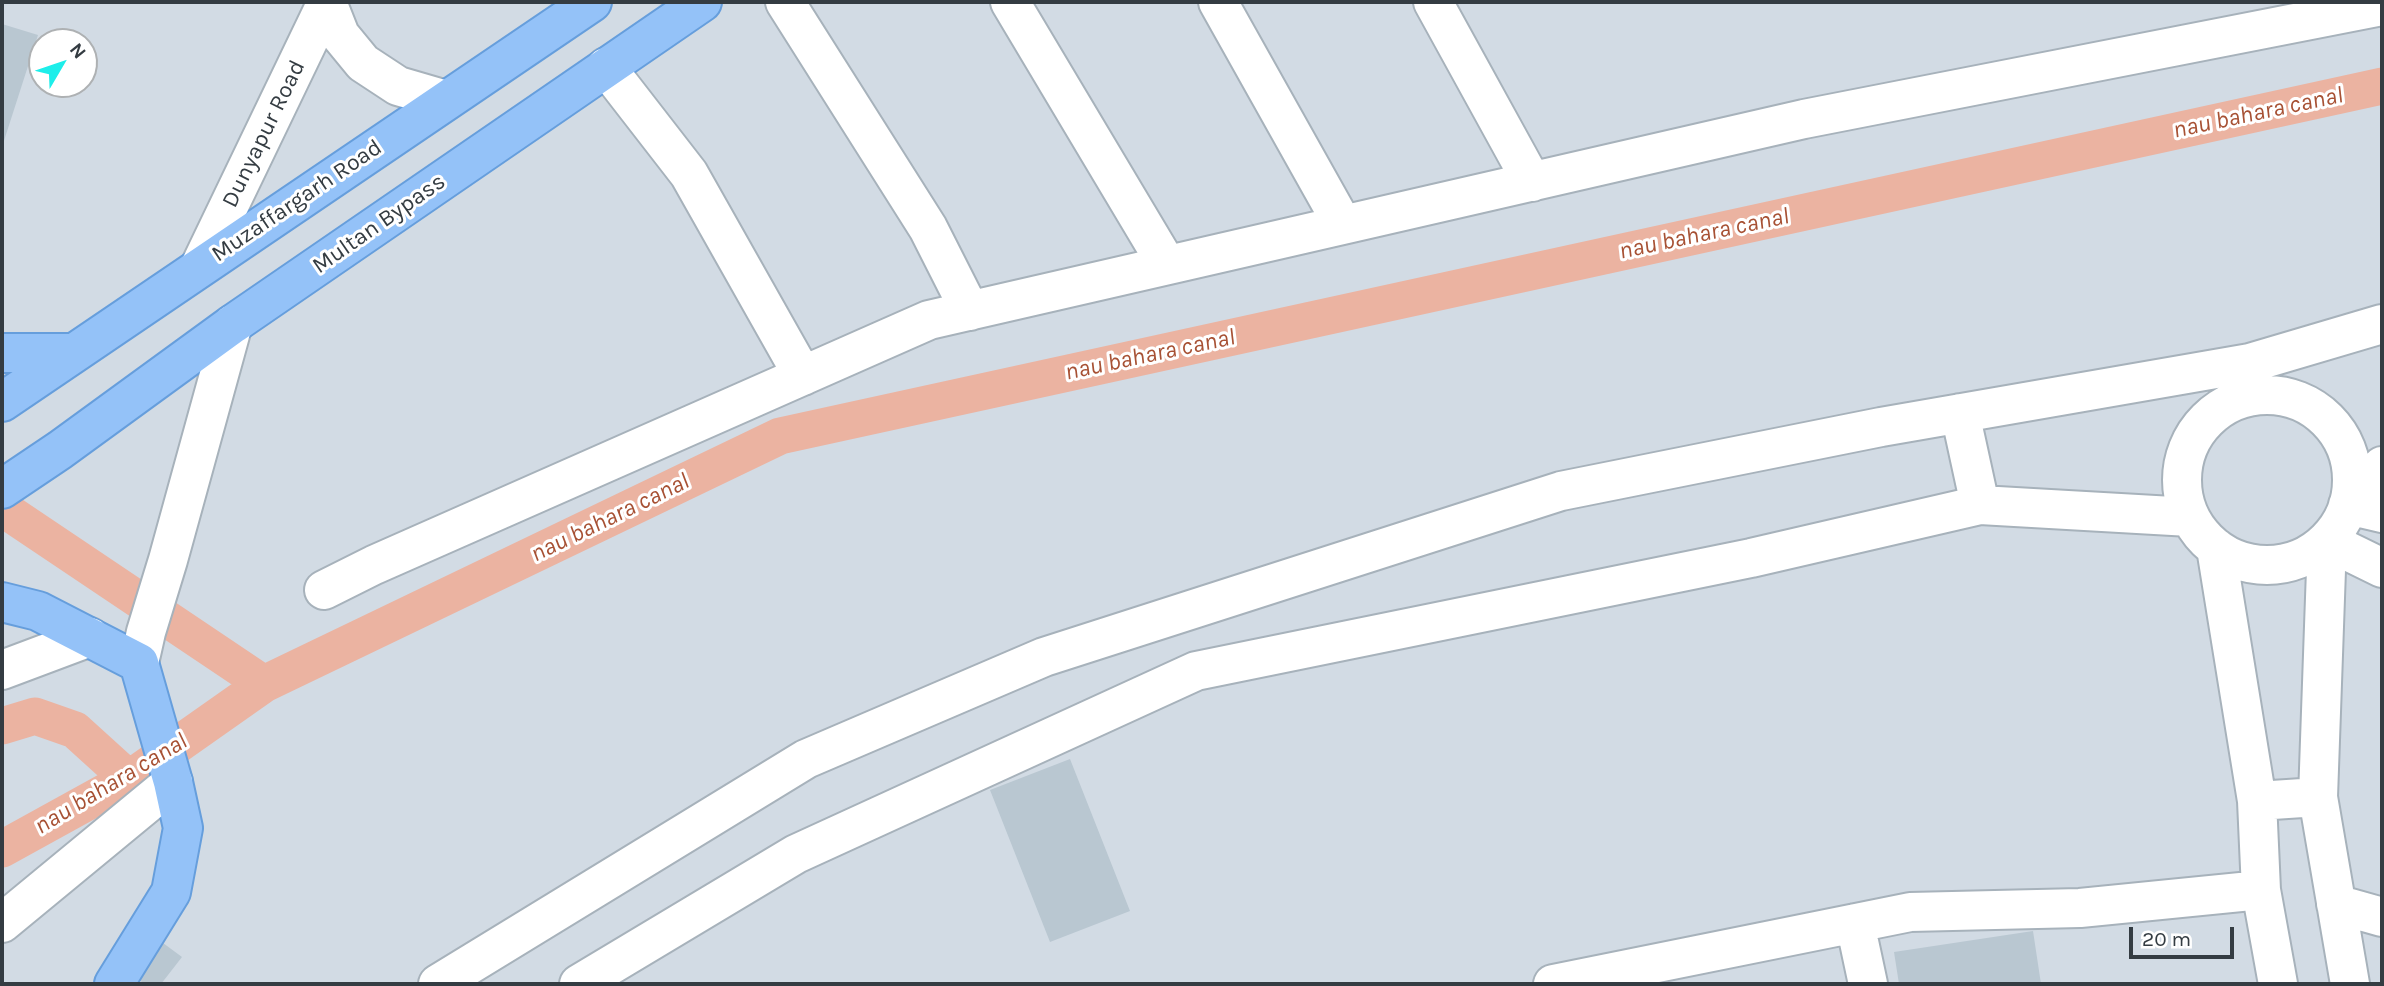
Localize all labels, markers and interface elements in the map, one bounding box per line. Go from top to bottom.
north arrow [28,28,98,98]
text: N [65,39,91,63]
street label: Dunyapur Road [216,56,312,212]
water label: nau bahara canal [2170,81,2346,145]
street label: Muzaffargarh Road [207,134,387,268]
street label: Multan Bypass [307,168,451,280]
water label: nau bahara canal [1616,202,1792,266]
water label: nau bahara canal [1062,323,1238,387]
water label: nau bahara canal [526,467,694,569]
water label: nau bahara canal [29,727,193,841]
scale bar [2132,912,2237,956]
text: 20 m [2142,927,2191,951]

